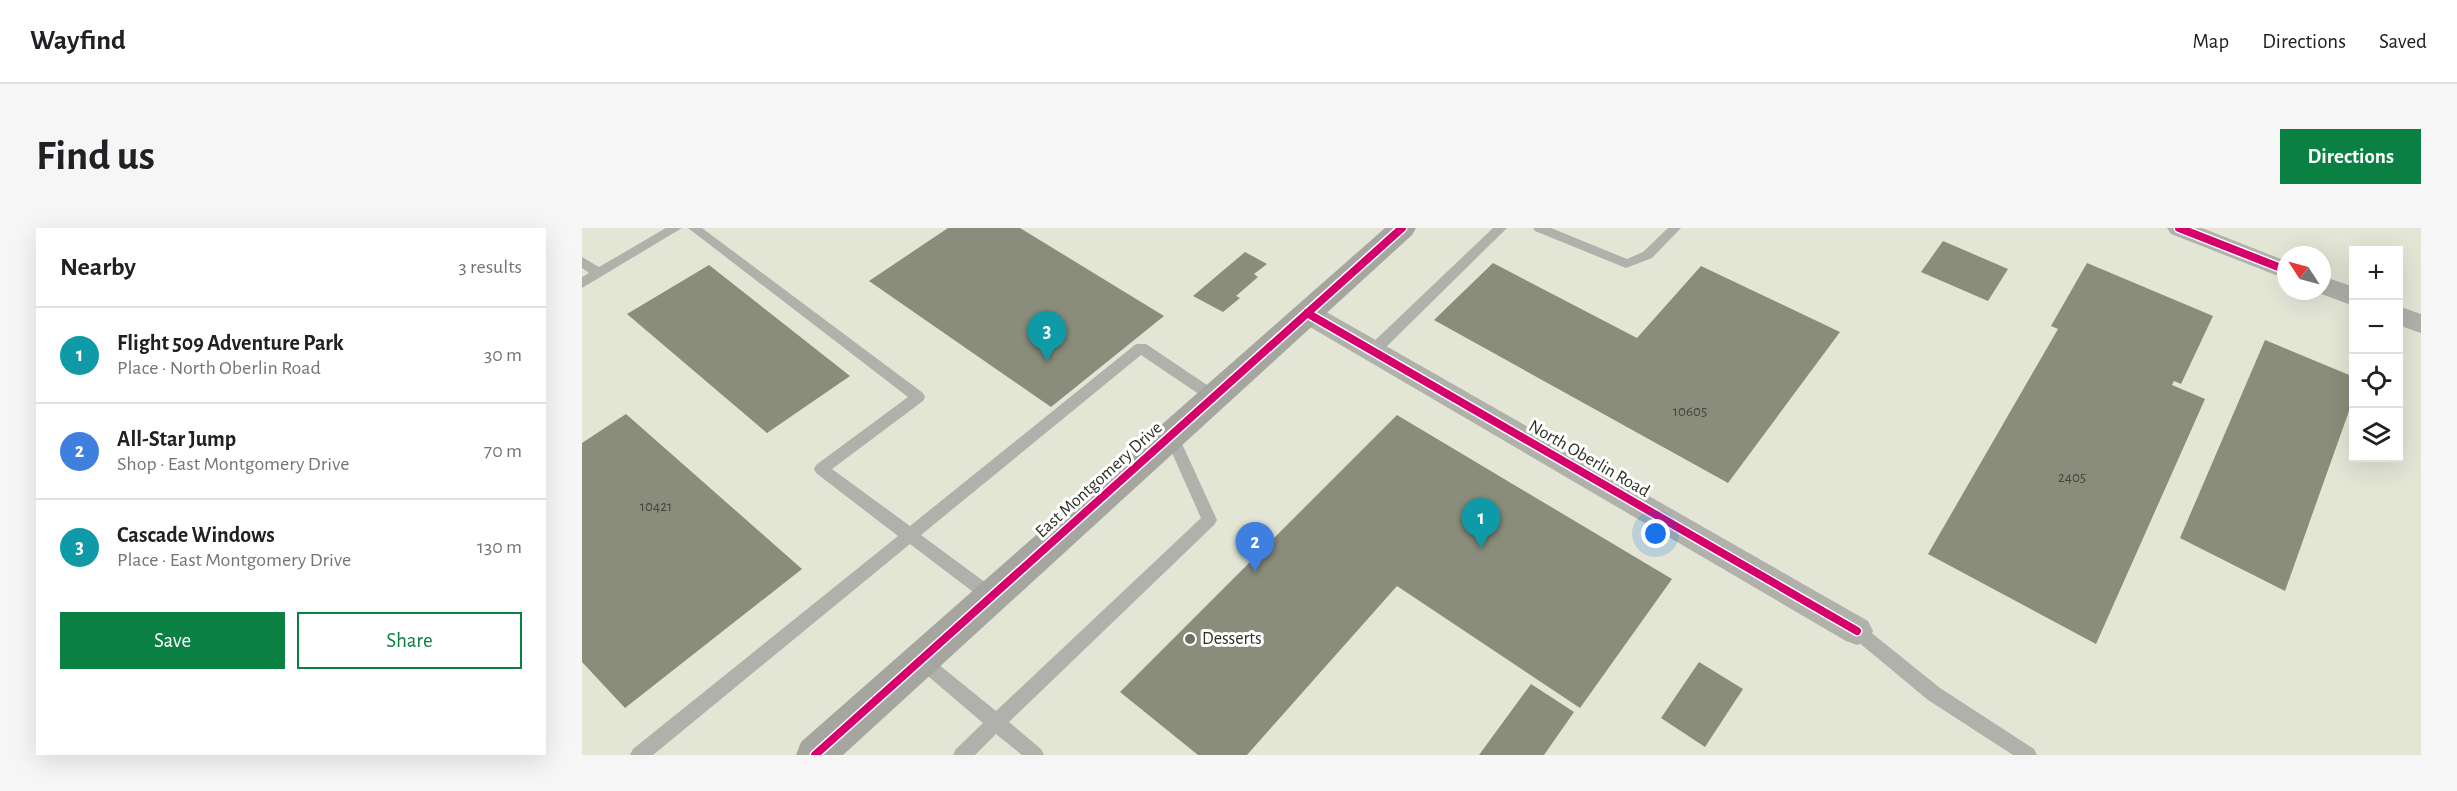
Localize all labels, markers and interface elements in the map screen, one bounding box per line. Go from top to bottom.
text: Wayfind [30,27,126,55]
text: Map [2193,31,2229,52]
text: Directions [2262,31,2346,52]
text: Saved [2379,31,2427,52]
button: Directions [2280,129,2421,184]
text: Find us [36,135,155,177]
north arrow [2277,246,2331,300]
map controls [2349,246,2403,462]
button: + [2349,246,2403,300]
text: Nearby [60,254,136,280]
text: 3 results [458,257,522,277]
button: − [2349,300,2403,354]
pin: 3 [1028,312,1066,361]
text: Flight 509 Adventure Park [117,332,344,354]
text: 1 [76,345,83,365]
text: 30 m [484,345,522,365]
button: locate [2349,354,2403,408]
text: Place · North Oberlin Road [117,358,321,378]
house number: 10605 [1673,404,1707,419]
button: layers [2349,408,2403,462]
street label: North Oberlin Road [1526,417,1652,501]
street label: East Montgomery Drive [1032,419,1166,541]
text: All-Star Jump [117,428,236,450]
text: 2 [75,441,84,461]
text: 70 m [484,441,522,461]
text: Shop · East Montgomery Drive [117,454,349,474]
house number: 2405 [2058,470,2086,485]
pin: 1 [1462,498,1500,548]
house number: 10421 [640,499,672,514]
your location [1641,519,1670,548]
pin: 2 [1236,522,1274,572]
text: Cascade Windows [117,524,275,546]
text: 3 [75,537,84,557]
text: 130 m [477,537,522,557]
text: Place · East Montgomery Drive [117,550,351,570]
button: Save [60,612,285,669]
button: Share [297,612,522,669]
place label: Desserts [1202,630,1262,648]
marker: Desserts [1183,632,1197,646]

